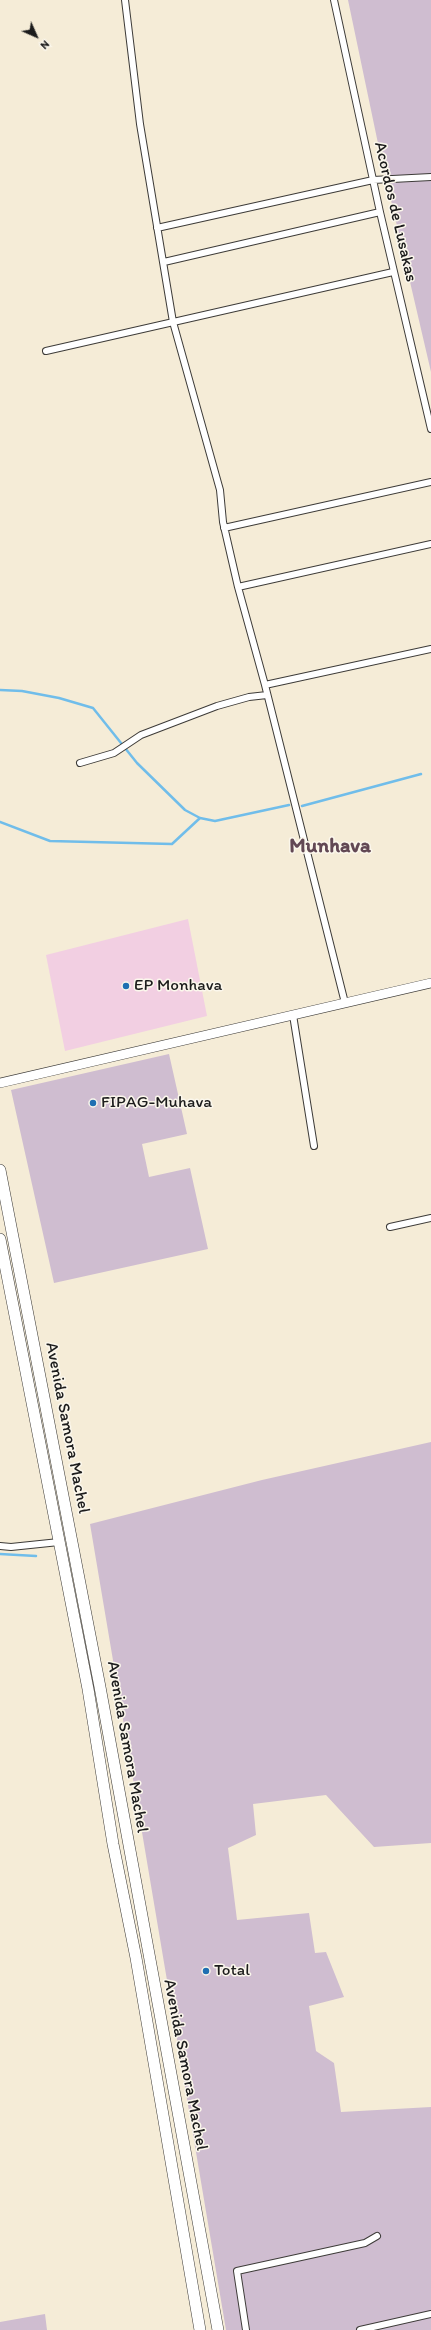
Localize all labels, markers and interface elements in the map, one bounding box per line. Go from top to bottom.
north arrow [16,16,56,56]
text: N [38,38,52,52]
street label: Acordos de Lusakas [369,140,421,284]
district label: Munhava [289,834,371,860]
place label: EP Monhava [134,976,222,996]
marker: EP Monhava [121,981,131,991]
place label: FIPAG-Muhava [101,1093,212,1113]
marker: FIPAG-Muhava [88,1098,98,1108]
street label: Avenida Samora Machel [40,1341,94,1515]
street label: Avenida Samora Machel [102,1660,152,1834]
place label: Total [214,1961,250,1981]
marker: Total [201,1966,211,1976]
street label: Avenida Samora Machel [158,1978,212,2152]

